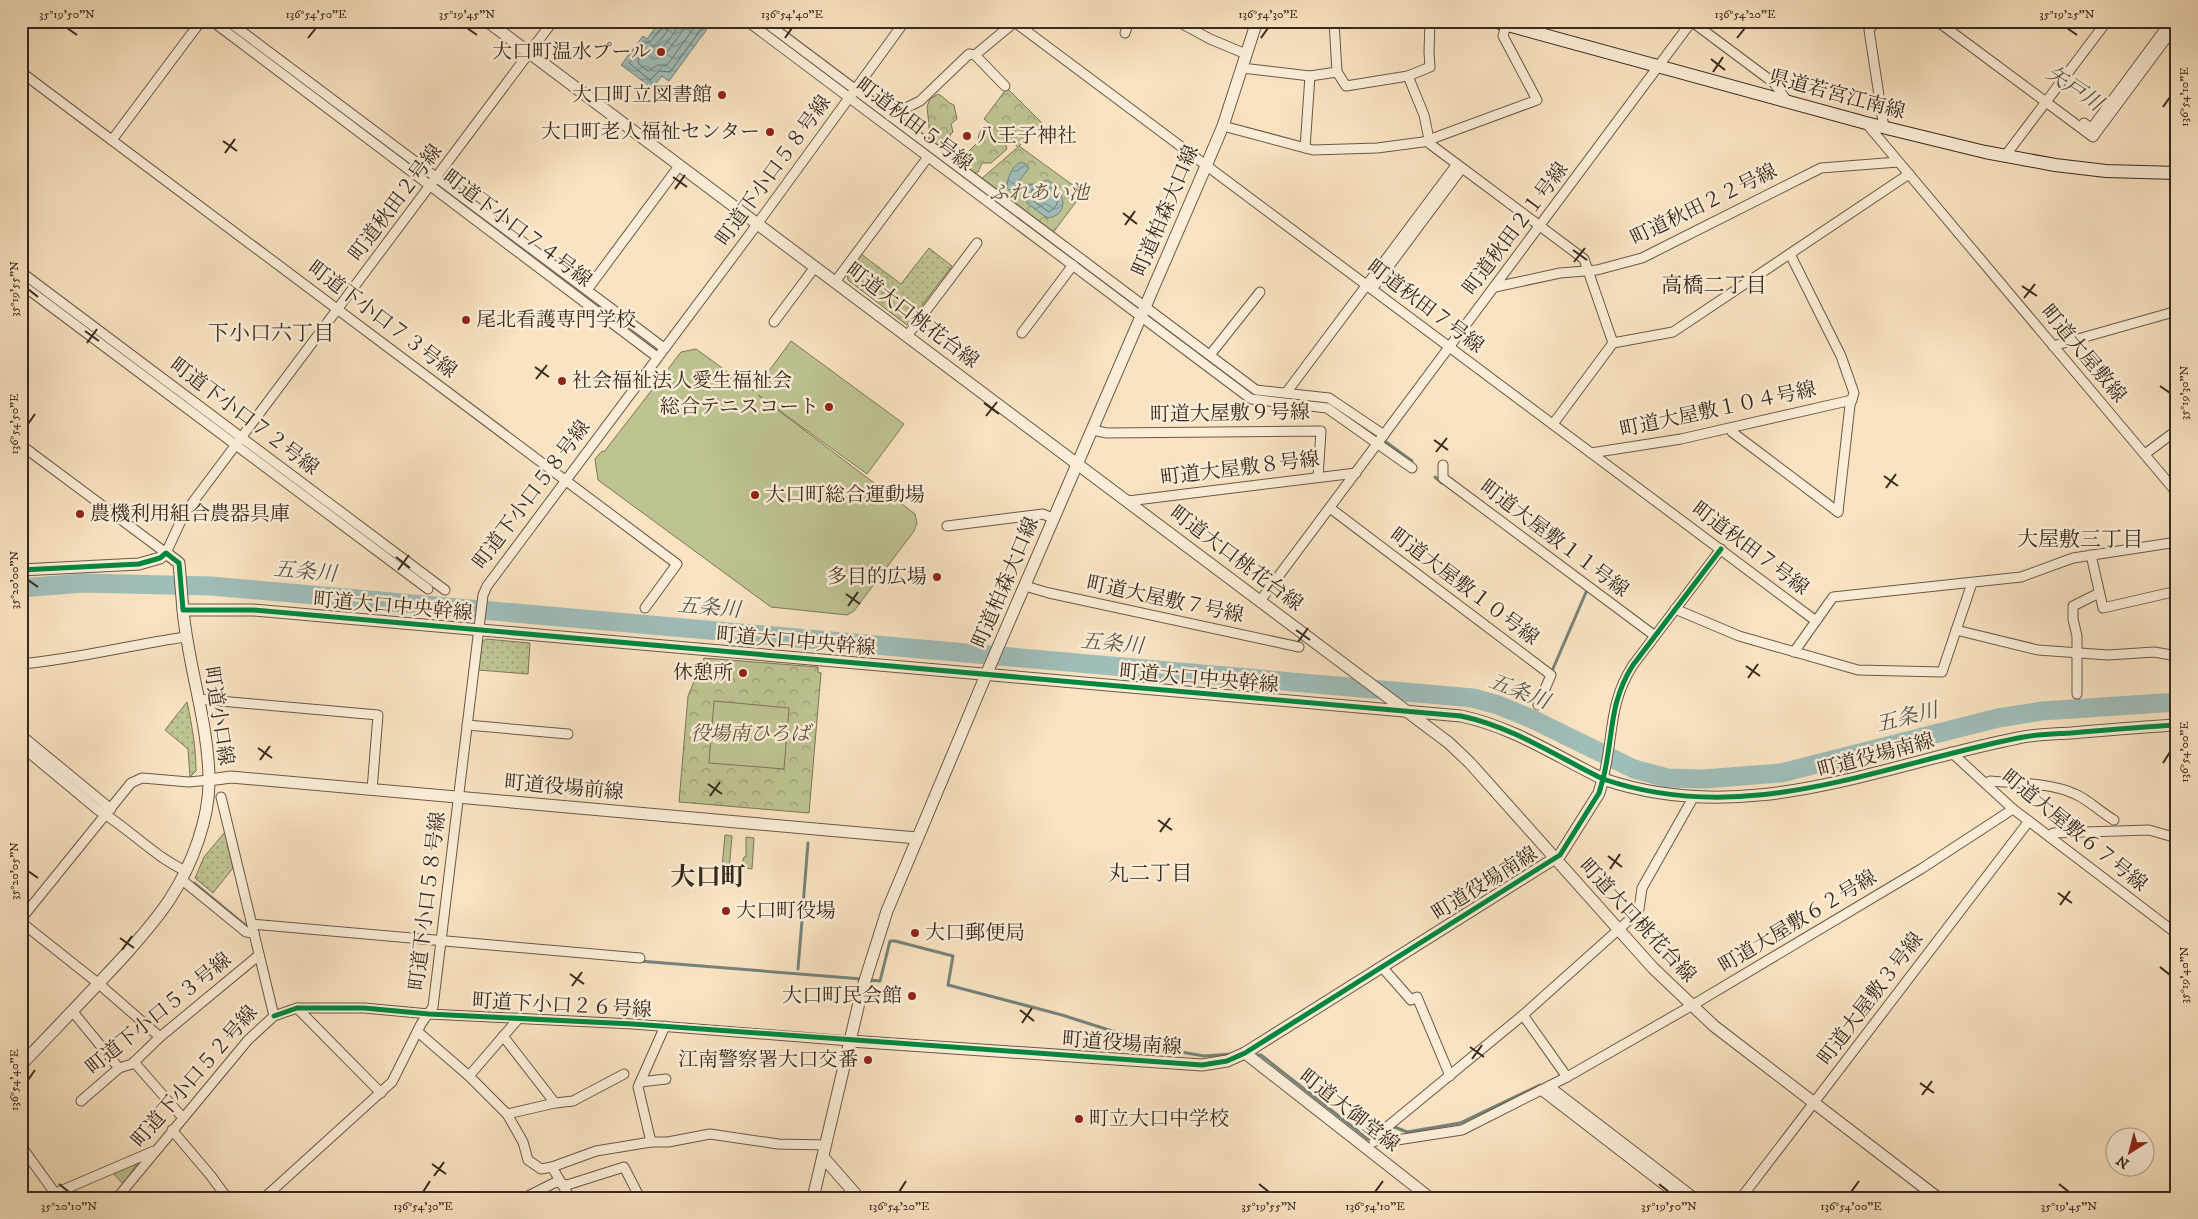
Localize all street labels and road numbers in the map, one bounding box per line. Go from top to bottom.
street label: 県道若宮江南線 [1766,65,1908,125]
street label: 町道秋田５号線 [851,73,977,177]
street label: 町道下小口５８号線 [711,91,837,251]
street label: 町道秋田２号線 [344,140,448,266]
street label: 町道柏森大口線 [1127,142,1205,280]
street label: 町道秋田２１号線 [1458,158,1574,300]
street label: 町道秋田２２号線 [1627,159,1781,251]
street label: 町道下小口７４号線 [438,165,596,293]
street label: 町道秋田７号線 [1362,255,1488,359]
street label: 町道下小口７３号線 [303,256,461,384]
street label: 町道大口桃花台線 [841,258,983,374]
street label: 町道大屋敷線 [2035,300,2131,408]
street label: 町道下小口７２号線 [165,353,323,481]
street label: 町道大屋敷１０４号線 [1618,377,1818,443]
street label: 町道大屋敷９号線 [1150,400,1310,428]
street label: 町道下小口５８号線 [468,416,596,574]
street label: 町道大屋敷８号線 [1159,447,1321,491]
street label: 町道大屋敷１１号線 [1475,475,1633,603]
street label: 町道秋田７号線 [1687,497,1813,601]
street label: 町道大口桃花台線 [1165,501,1307,617]
street label: 町道柏森大口線 [967,514,1045,652]
street label: 町道大屋敷１０号線 [1385,523,1543,651]
street label: 町道大屋敷７号線 [1084,571,1246,629]
street label: 町道大口中央幹線 [312,588,474,626]
street label: 町道大口中央幹線 [715,623,877,661]
street label: 町道大口中央幹線 [1118,660,1280,698]
street label: 町道小口線 [198,665,238,767]
street label: 町道役場南線 [1815,728,1937,784]
street label: 町道大屋敷６７号線 [1996,765,2152,897]
street label: 町道役場前線 [503,770,625,806]
street label: 町道下小口５８号線 [405,810,451,992]
street label: 町道役場南線 [1427,842,1543,926]
street label: 町道大口桃花台線 [1573,854,1701,988]
street label: 町道大屋敷６２号線 [1714,865,1882,979]
street label: 町道大屋敷３号線 [1813,928,1929,1070]
street label: 町道下小口５３号線 [81,948,237,1080]
street label: 町道下小口２６号線 [471,989,653,1023]
street label: 町道下小口５２号線 [127,1001,263,1153]
street label: 町道役場南線 [1061,1027,1183,1061]
street label: 町道大御堂線 [1294,1064,1404,1158]

